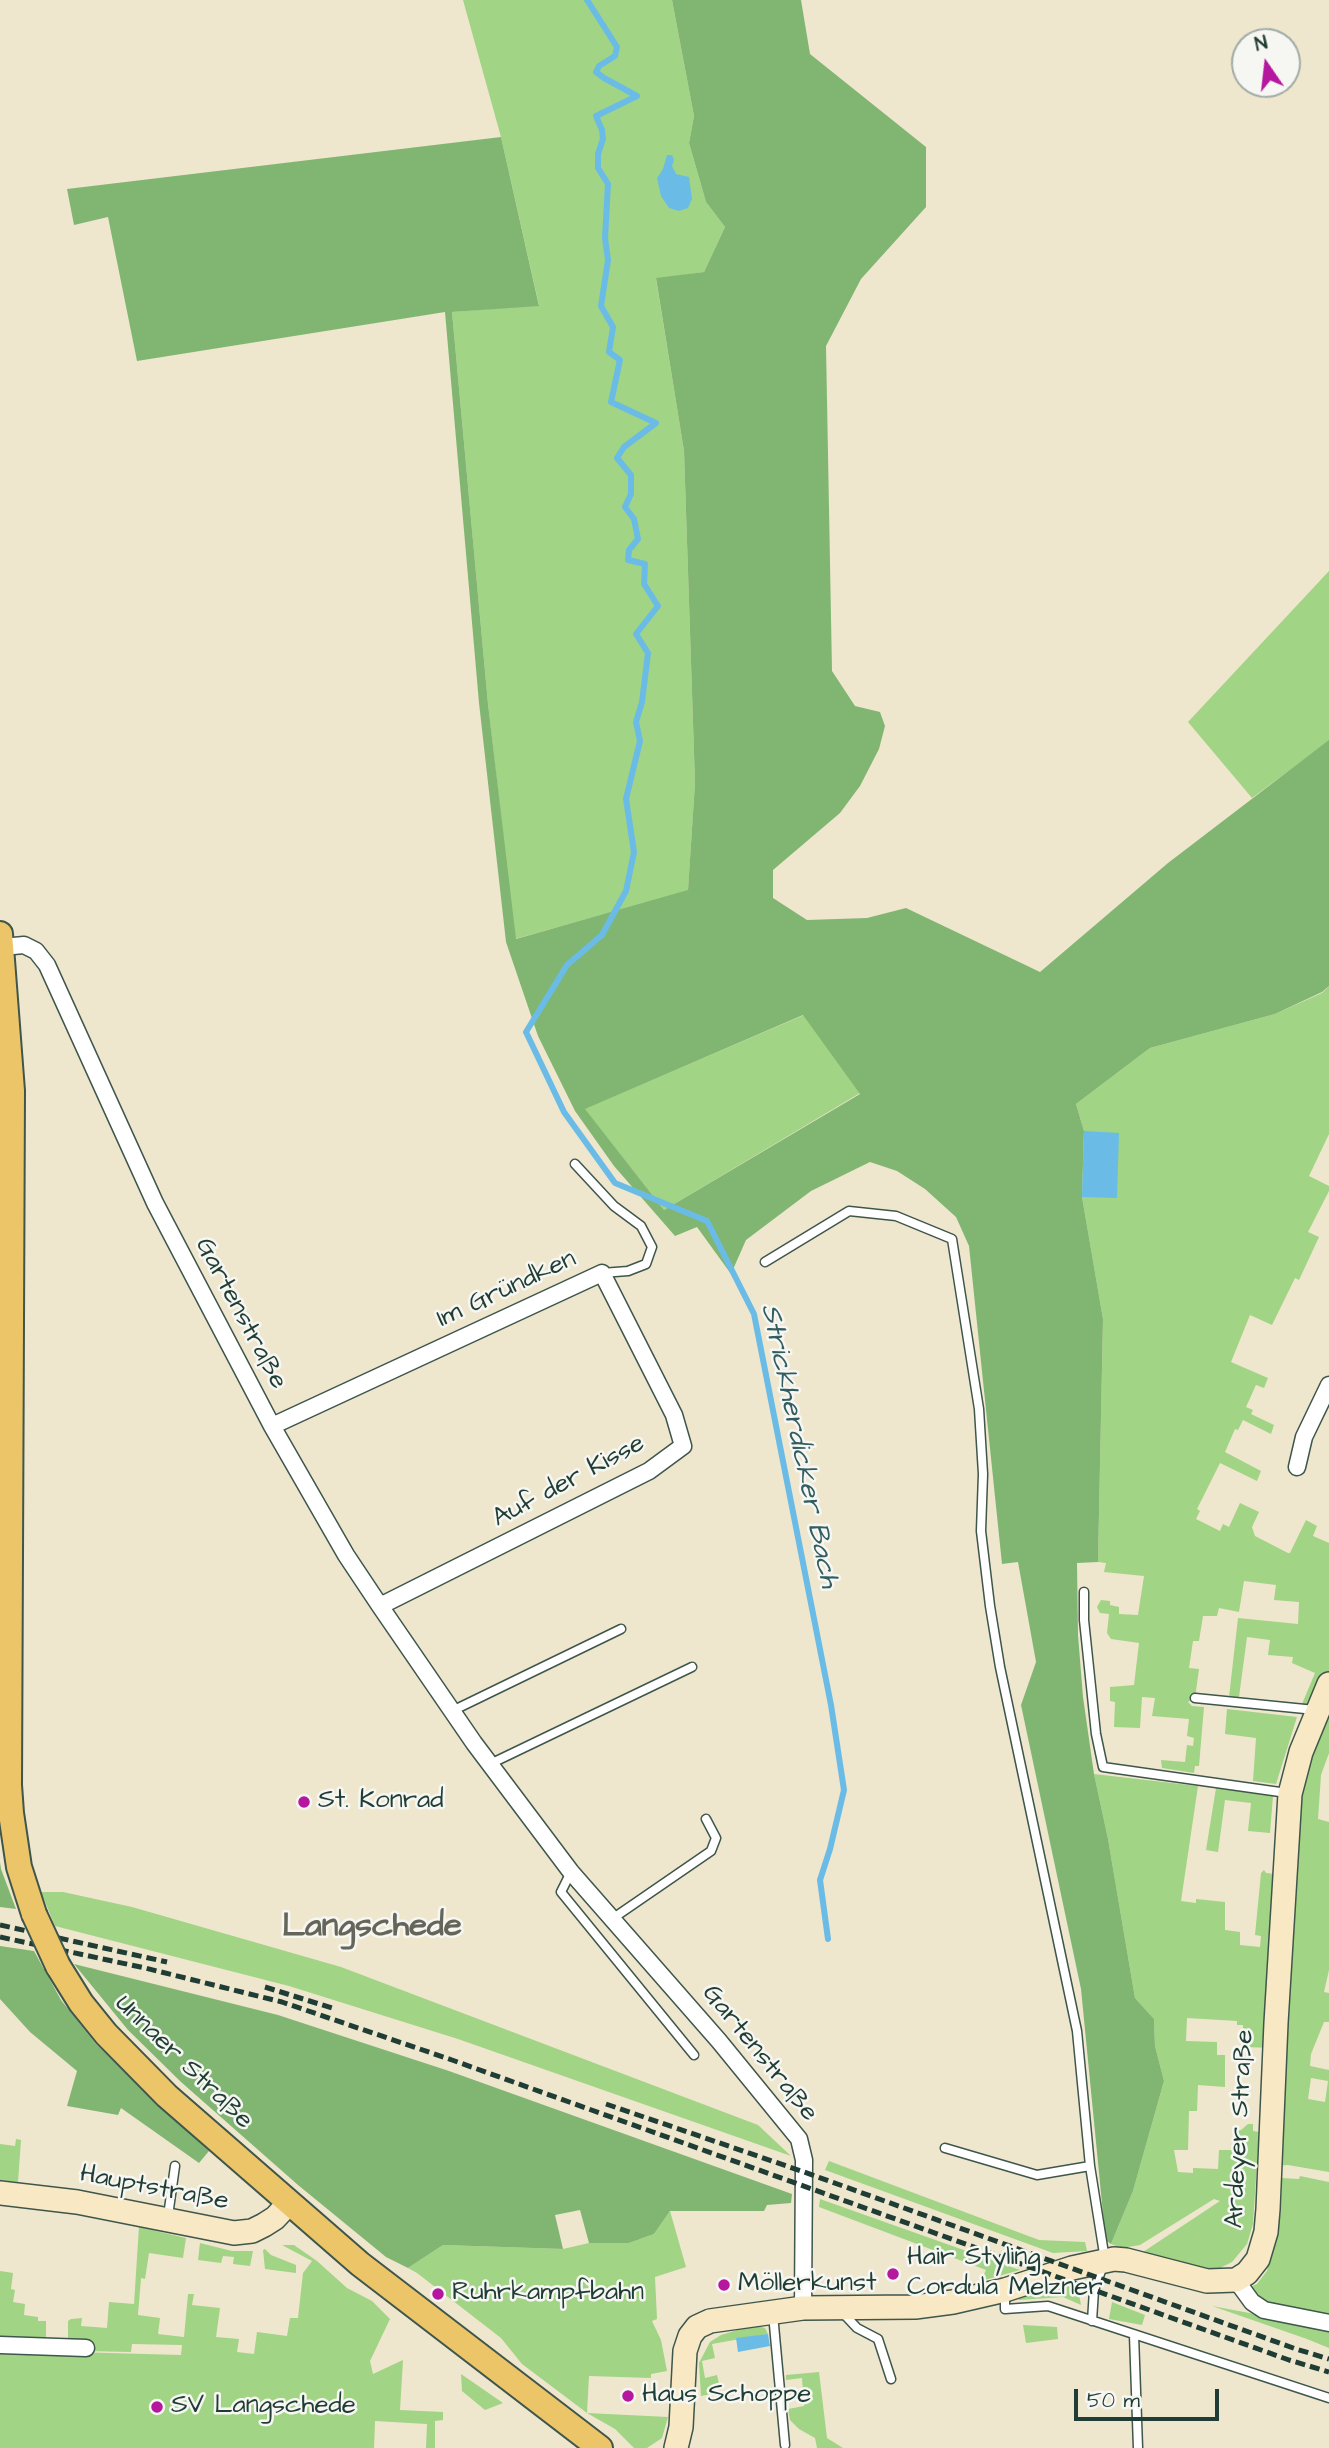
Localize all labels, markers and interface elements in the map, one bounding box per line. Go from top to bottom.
north arrow [1231,28,1301,98]
text: N [1252,30,1270,59]
street label: Gartenstraße [187,1233,293,1395]
street label: Im Gründken [433,1244,581,1336]
water label: Strickherdicker Bach [751,1301,845,1591]
street label: Auf der Kisse [488,1429,650,1535]
place label: St. Konrad [318,1786,444,1818]
marker: St. Konrad [296,1794,312,1810]
district label: Langschede [282,1908,462,1948]
street label: Gartenstraße [694,1979,824,2129]
street label: Unnaer Straße [107,1989,259,2137]
street label: Ardeyer Straße [1220,2029,1262,2229]
street label: Hauptstraße [77,2159,231,2219]
place label: Hair Styling Cordula Melzner [907,2243,1103,2304]
marker: Hair Styling Cordula Melzner [885,2266,901,2282]
place label: Möllerkunst [738,2269,876,2301]
marker: Möllerkunst [716,2277,732,2293]
place label: Ruhrkampfbahn [452,2278,644,2310]
marker: Ruhrkampfbahn [430,2286,446,2302]
scale bar [1077,2374,1222,2418]
place label: Haus Schoppe [642,2380,811,2412]
text: 50 m [1087,2386,1140,2415]
marker: Haus Schoppe [620,2388,636,2404]
place label: SV Langschede [171,2391,356,2423]
marker: SV Langschede [149,2399,165,2415]

